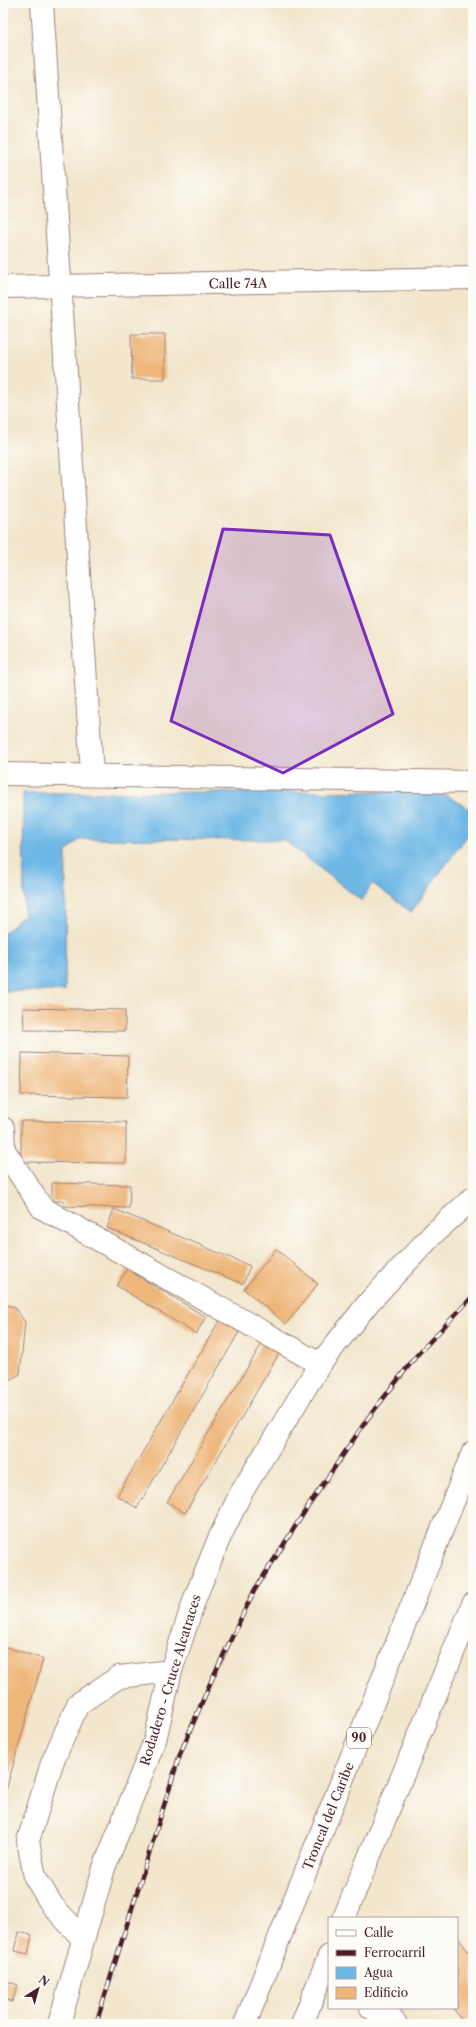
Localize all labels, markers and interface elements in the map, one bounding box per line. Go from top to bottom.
street label: Calle 74A [209,274,268,292]
street label: Rodadero - Cruce Alcatraces [136,1592,204,1767]
road number: 90 [347,1728,371,1748]
street label: Troncal del Caribe [299,1760,357,1872]
legend [328,1917,458,2009]
text: Calle [364,1925,394,1940]
text: Ferrocarril [364,1945,426,1960]
text: Agua [363,1965,394,1980]
north arrow [18,1969,58,2009]
text: N [36,1973,52,1990]
text: Edificio [364,1985,408,2000]

